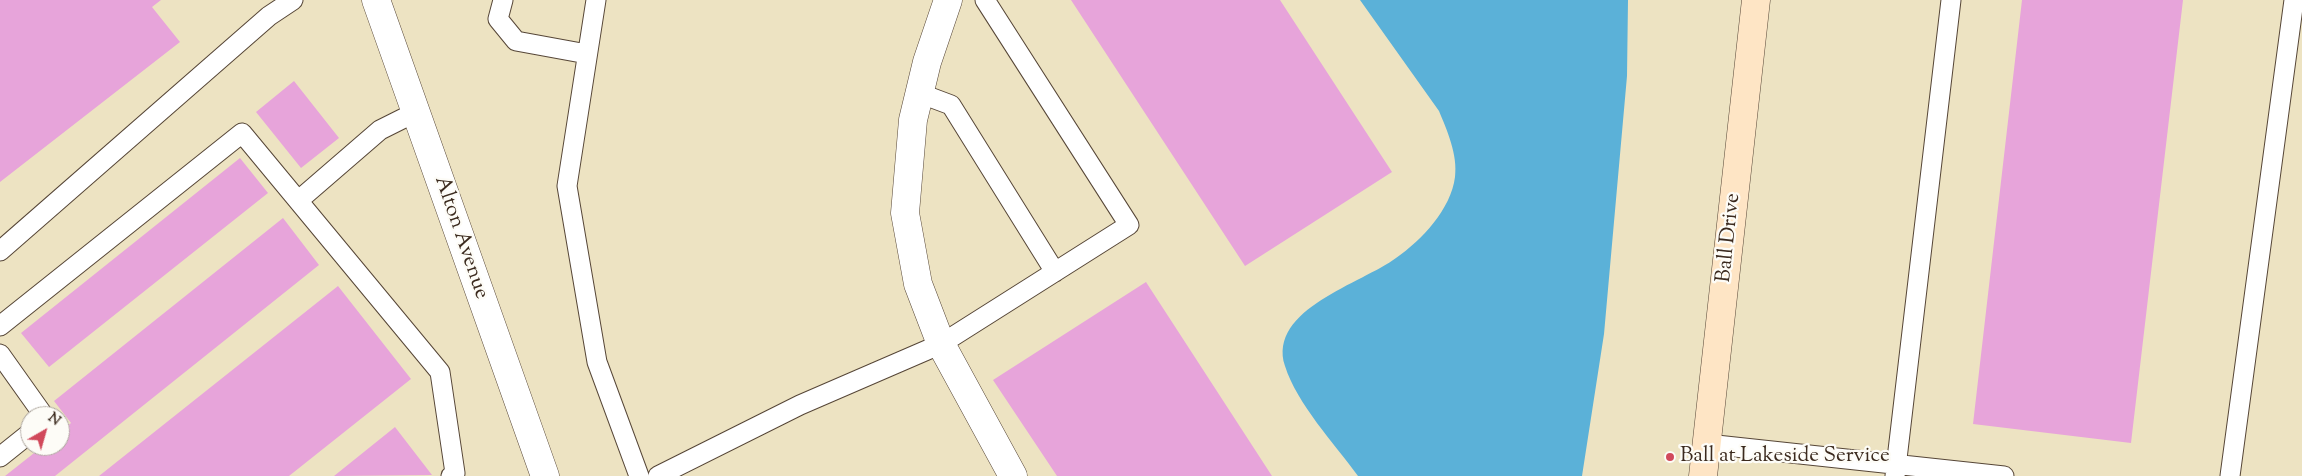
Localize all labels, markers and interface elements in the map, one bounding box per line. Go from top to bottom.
street label: Alton Avenue [427,173,493,303]
street label: Ball Drive [1713,192,1747,284]
north arrow [20,406,70,456]
text: N [43,409,64,431]
place label: Ball at Lakeside Service [1680,444,1890,470]
marker: Ball at Lakeside Service [1664,451,1676,463]

